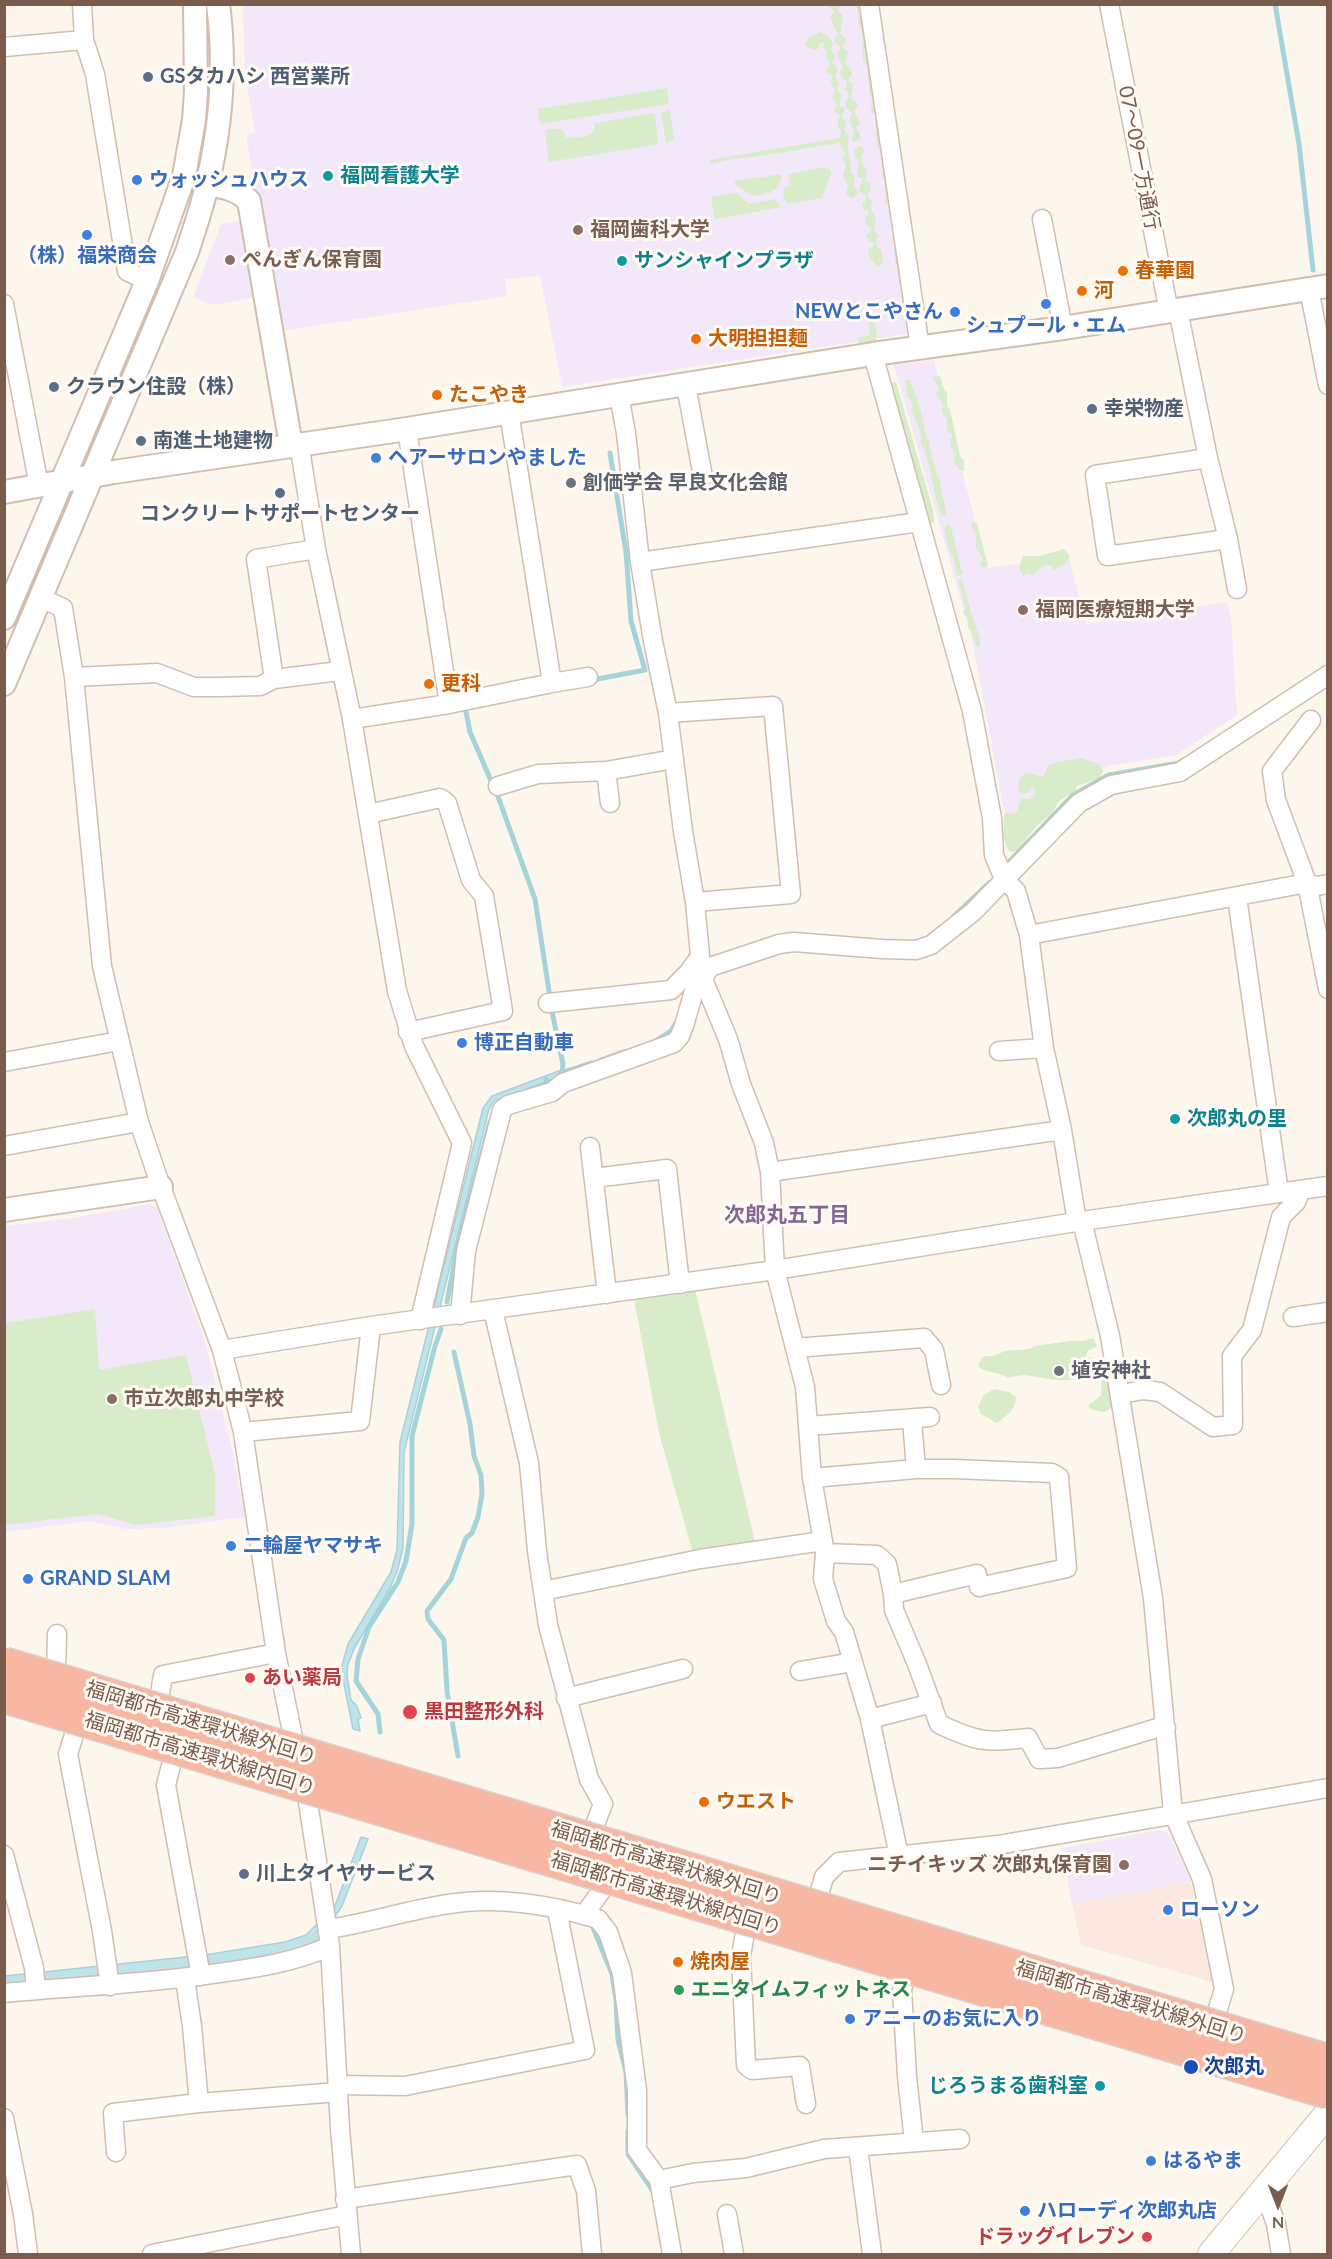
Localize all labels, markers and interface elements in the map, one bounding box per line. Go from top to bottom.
place label: GSタカハシ 西営業所 [160,65,350,89]
marker: GSタカハシ 西営業所 [141,70,155,84]
street label: 07～09一方通行 [1113,84,1165,232]
place label: 福岡看護大学 [340,164,460,188]
place label: ウォッシュハウス [149,168,309,192]
marker: 福岡看護大学 [321,169,335,183]
marker: ウォッシュハウス [130,173,144,187]
place label: 福岡歯科大学 [590,218,710,242]
marker: 福岡歯科大学 [571,223,585,237]
marker: （株）福栄商会 [80,228,94,242]
place label: （株）福栄商会 [17,244,157,268]
place label: ぺんぎん保育園 [242,248,382,272]
place label: サンシャインプラザ [634,249,814,273]
marker: ぺんぎん保育園 [223,253,237,267]
marker: サンシャインプラザ [615,254,629,268]
place label: 春華園 [1135,259,1195,283]
marker: 春華園 [1116,264,1130,278]
place label: 河 [1094,279,1114,303]
marker: 河 [1075,284,1089,298]
marker: シュプール・エム [1039,297,1053,311]
place label: NEWとこやさん [795,300,943,324]
marker: NEWとこやさん [948,305,962,319]
place label: シュプール・エム [966,314,1126,338]
place label: 大明担担麺 [708,327,808,351]
marker: 大明担担麺 [689,332,703,346]
place label: クラウン住設（株） [66,375,246,399]
marker: クラウン住設（株） [47,380,61,394]
place label: たこやき [449,383,529,407]
marker: たこやき [430,388,444,402]
place label: 幸栄物産 [1104,397,1184,421]
marker: 幸栄物産 [1085,402,1099,416]
place label: 南進土地建物 [153,429,273,453]
marker: 南進土地建物 [134,434,148,448]
place label: ヘアーサロンやました [388,446,587,470]
marker: ヘアーサロンやました [369,451,383,465]
place label: 創価学会 早良文化会館 [583,471,788,495]
marker: 創価学会 早良文化会館 [564,476,578,490]
marker: コンクリートサポートセンター [273,486,287,500]
place label: コンクリートサポートセンター [140,502,420,526]
place label: 福岡医療短期大学 [1035,598,1195,622]
marker: 福岡医療短期大学 [1016,603,1030,617]
place label: 更科 [441,672,481,696]
marker: 更科 [422,677,436,691]
place label: 博正自動車 [474,1031,574,1055]
marker: 博正自動車 [455,1036,469,1050]
place label: 次郎丸の里 [1187,1107,1287,1131]
marker: 次郎丸の里 [1168,1112,1182,1126]
district label: 次郎丸五丁目 [724,1202,850,1228]
place label: 埴安神社 [1071,1359,1151,1383]
marker: 埴安神社 [1052,1364,1066,1378]
place label: 市立次郎丸中学校 [124,1387,284,1411]
marker: 市立次郎丸中学校 [105,1392,119,1406]
place label: 二輪屋ヤマサキ [243,1534,383,1558]
marker: 二輪屋ヤマサキ [224,1539,238,1553]
place label: GRAND SLAM [40,1567,171,1591]
marker: GRAND SLAM [21,1572,35,1586]
place label: あい薬局 [262,1666,342,1690]
marker: あい薬局 [243,1671,257,1685]
street label: 福岡都市高速環状線外回り [83,1676,319,1770]
place label: 黒田整形外科 [424,1700,544,1724]
marker: 黒田整形外科 [401,1703,419,1721]
street label: 福岡都市高速環状線内回り [82,1707,318,1801]
place label: ウエスト [716,1790,796,1814]
marker: ウエスト [697,1795,711,1809]
street label: 福岡都市高速環状線外回り [548,1816,784,1910]
street label: 福岡都市高速環状線内回り [548,1847,784,1941]
place label: ニチイキッズ 次郎丸保育園 [867,1853,1112,1877]
marker: ニチイキッズ 次郎丸保育園 [1117,1858,1131,1872]
place label: 川上タイヤサービス [256,1862,436,1886]
marker: 川上タイヤサービス [237,1867,251,1881]
place label: ローソン [1180,1898,1260,1922]
marker: ローソン [1161,1903,1175,1917]
place label: 焼肉屋 [690,1950,750,1974]
marker: 焼肉屋 [671,1955,685,1969]
street label: 福岡都市高速環状線外回り [1013,1955,1249,2049]
place label: エニタイムフィットネス [691,1978,911,2002]
marker: エニタイムフィットネス [672,1983,686,1997]
place label: アニーのお気に入り [862,2007,1042,2031]
marker: アニーのお気に入り [843,2012,857,2026]
place label: 次郎丸 [1204,2055,1264,2079]
marker: 次郎丸 [1182,2058,1200,2076]
place label: じろうまる歯科室 [928,2074,1088,2098]
marker: じろうまる歯科室 [1093,2079,1107,2093]
place label: はるやま [1163,2149,1243,2173]
marker: はるやま [1144,2154,1158,2168]
north arrow [1248,2175,1308,2235]
place label: ハローディ次郎丸店 [1037,2199,1217,2223]
marker: ハローディ次郎丸店 [1018,2204,1032,2218]
text: N [1272,2214,1284,2233]
place label: ドラッグイレブン [975,2225,1135,2249]
marker: ドラッグイレブン [1140,2230,1154,2244]

